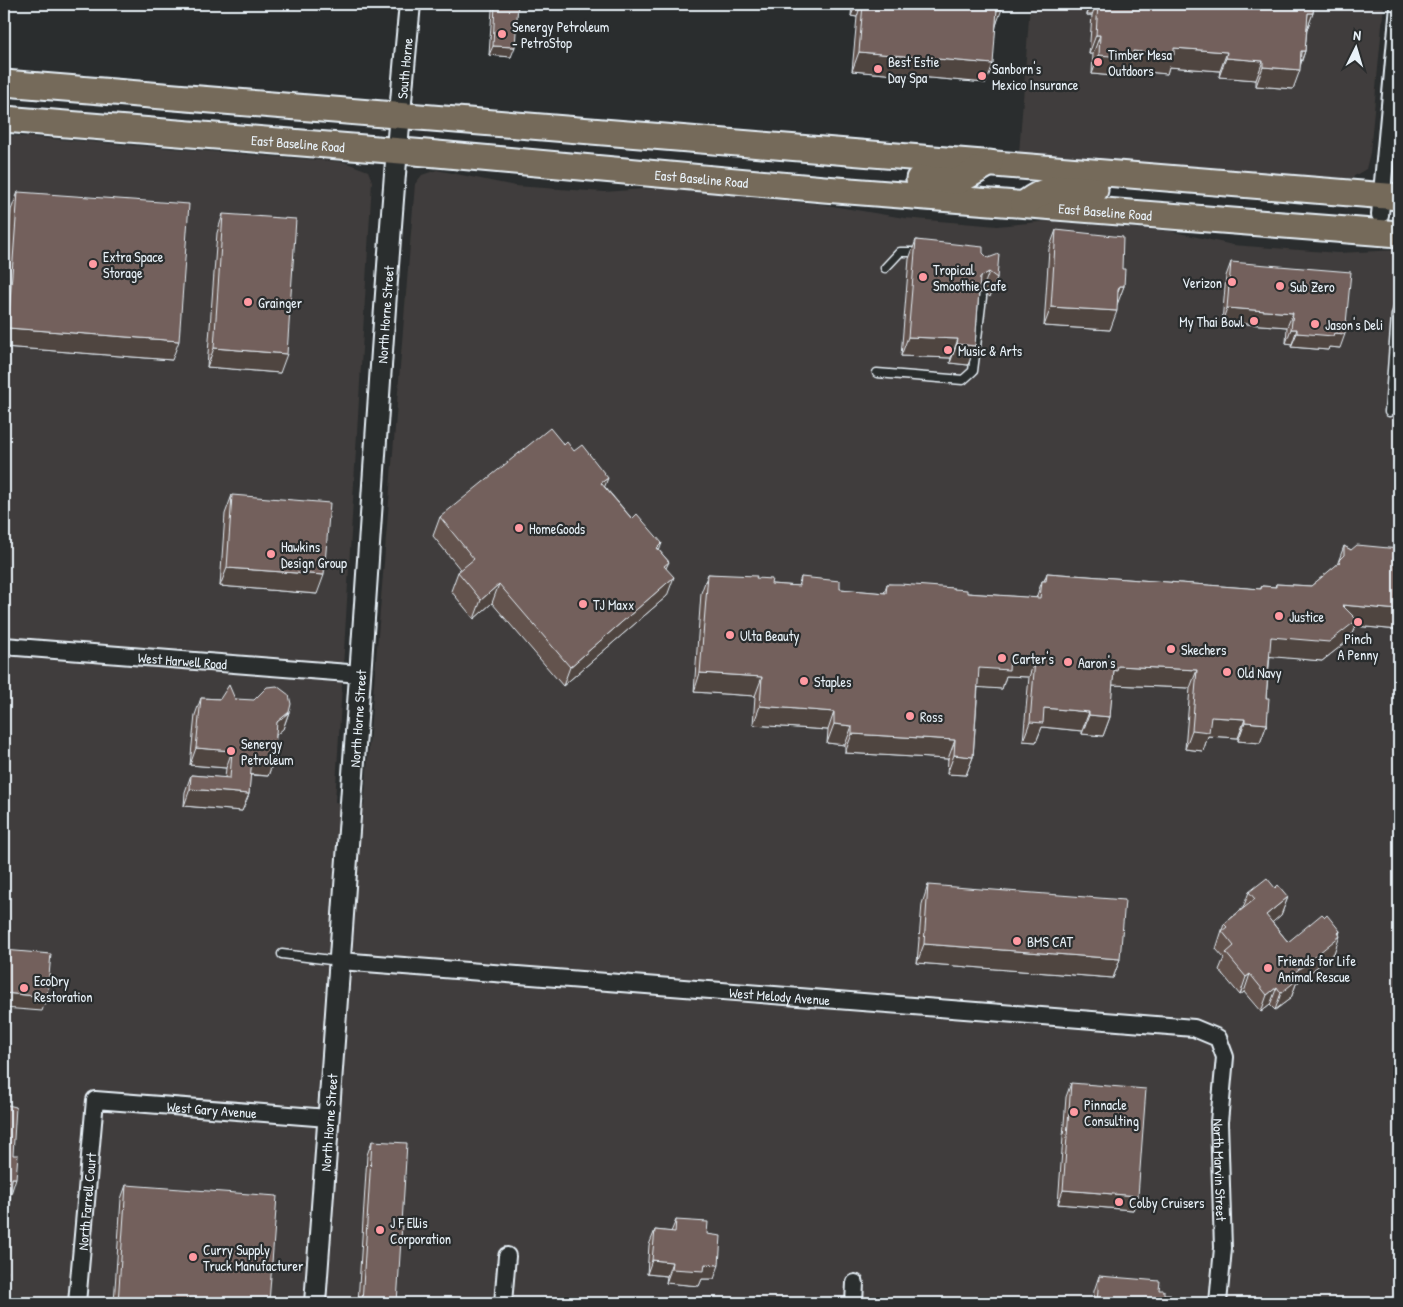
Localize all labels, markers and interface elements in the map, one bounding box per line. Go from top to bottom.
place label: Senergy Petroleum - PetroStop [512,17,609,53]
north arrow [1330,22,1380,72]
text: N [1353,25,1362,44]
marker: Senergy Petroleum - PetroStop [496,28,508,40]
street label: South Horne [392,36,416,100]
place label: Timber Mesa Outdoors [1108,45,1172,80]
place label: Best Estie Day Spa [888,52,940,88]
marker: Timber Mesa Outdoors [1092,56,1104,68]
place label: Sanborn's Mexico Insurance [992,59,1079,94]
marker: Best Estie Day Spa [872,63,884,75]
marker: Sanborn's Mexico Insurance [976,70,988,82]
street label: East Baseline Road [251,129,346,156]
street label: East Baseline Road [654,164,750,192]
street label: East Baseline Road [1058,198,1153,224]
place label: Extra Space Storage [103,247,164,283]
marker: Extra Space Storage [87,258,99,270]
place label: Tropical Smoothie Cafe [933,260,1007,295]
street label: North Horne Street [372,265,398,364]
marker: Tropical Smoothie Cafe [917,271,929,283]
place label: Verizon [1182,273,1222,292]
marker: Verizon [1226,276,1238,288]
place label: Sub Zero [1290,277,1335,296]
marker: Sub Zero [1274,280,1286,292]
place label: Grainger [258,293,303,313]
marker: Grainger [242,296,254,308]
place label: My Thai Bowl [1179,312,1244,332]
marker: My Thai Bowl [1248,315,1260,327]
place label: Jason's Deli [1325,315,1383,334]
marker: Jason's Deli [1309,318,1321,330]
place label: Music & Arts [958,341,1022,360]
marker: Music & Arts [942,344,954,356]
place label: HomeGoods [529,519,585,538]
marker: HomeGoods [513,522,525,534]
place label: Hawkins Design Group [281,537,347,573]
marker: Hawkins Design Group [265,548,277,560]
place label: TJ Maxx [593,595,634,614]
marker: TJ Maxx [577,598,589,610]
place label: Justice [1289,607,1325,626]
marker: Justice [1273,610,1285,622]
marker: Pinch A Penny [1352,616,1364,628]
place label: Ulta Beauty [740,626,800,646]
marker: Ulta Beauty [724,629,736,641]
place label: Pinch A Penny [1338,629,1379,665]
place label: Skechers [1181,640,1226,659]
marker: Skechers [1165,643,1177,655]
street label: West Harwell Road [137,647,228,673]
place label: Carter's [1012,649,1054,668]
marker: Carter's [996,652,1008,664]
place label: Aaron's [1078,653,1115,672]
marker: Aaron's [1062,656,1074,668]
place label: Old Navy [1237,663,1282,683]
marker: Old Navy [1221,666,1233,678]
street label: North Horne Street [344,669,370,768]
place label: Staples [814,672,851,692]
marker: Staples [798,675,810,687]
place label: Ross [920,707,943,726]
marker: Ross [904,710,916,722]
place label: Senergy Petroleum [241,734,294,769]
marker: Senergy Petroleum [225,745,237,757]
place label: BMS CAT [1027,932,1074,951]
marker: BMS CAT [1011,935,1023,947]
place label: Friends for Life Animal Rescue [1277,951,1356,986]
marker: Friends for Life Animal Rescue [1262,962,1274,974]
place label: EcoDry Restoration [34,971,93,1006]
marker: EcoDry Restoration [18,982,30,994]
street label: West Melody Avenue [728,982,831,1009]
street label: North Horne Street [315,1073,341,1172]
place label: Pinnacle Consulting [1084,1095,1139,1131]
street label: West Gary Avenue [166,1096,258,1122]
marker: Pinnacle Consulting [1068,1106,1080,1118]
street label: North Marvin Street [1209,1118,1232,1222]
street label: North Farrell Court [72,1152,100,1251]
place label: Colby Cruisers [1129,1193,1205,1213]
marker: Colby Cruisers [1113,1196,1125,1208]
place label: J F Ellis Corporation [390,1213,451,1249]
marker: J F Ellis Corporation [374,1224,386,1236]
place label: Curry Supply Truck Manufacturer [203,1240,304,1275]
marker: Curry Supply Truck Manufacturer [187,1251,199,1263]

